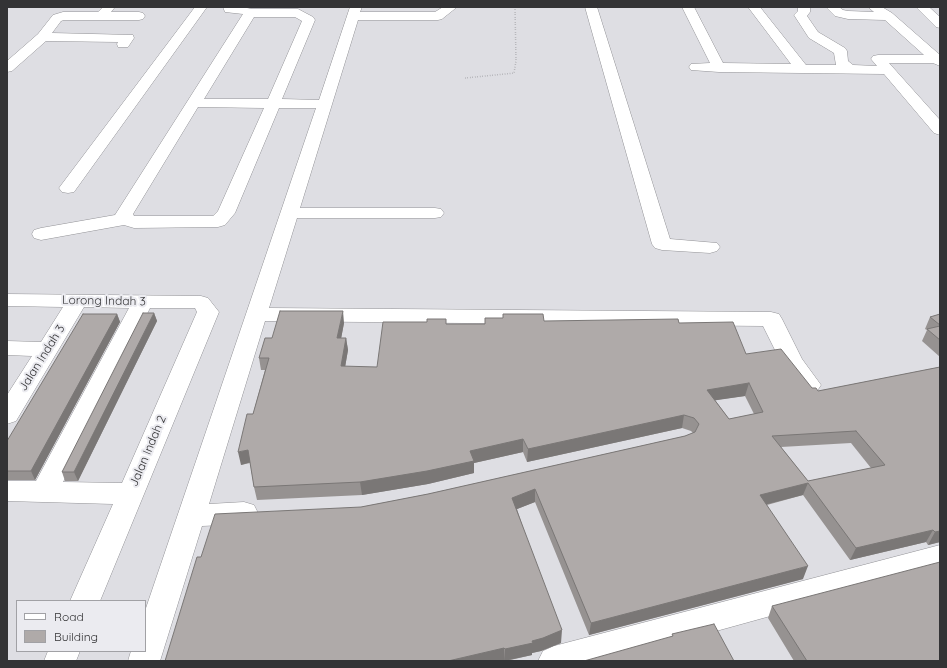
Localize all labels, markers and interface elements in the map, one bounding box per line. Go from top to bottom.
street label: Lorong Indah 3 [62,293,146,309]
street label: Jalan Indah 3 [16,322,68,394]
street label: Jalan Indah 2 [127,413,169,489]
legend [16,600,146,652]
text: Road [54,609,84,624]
text: Building [54,629,98,644]

